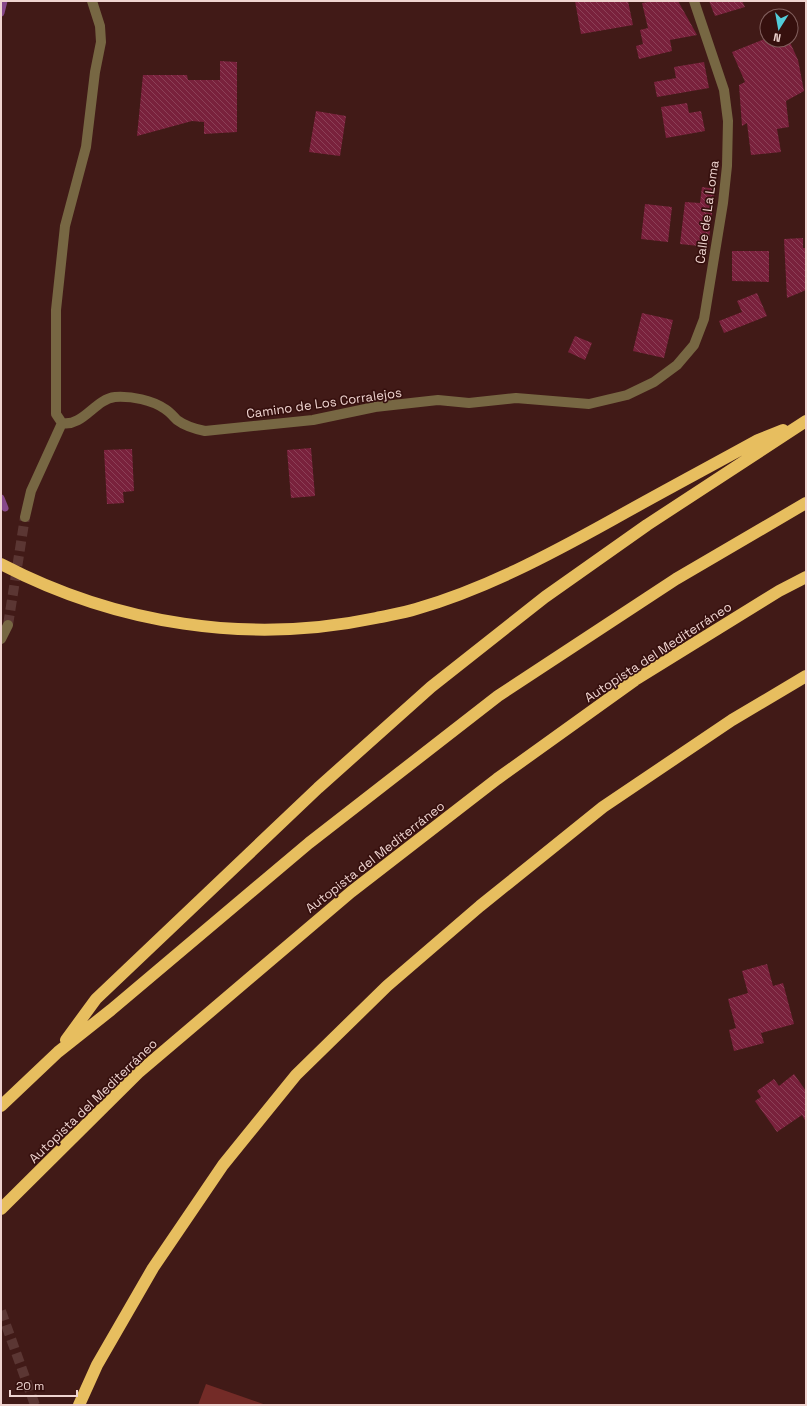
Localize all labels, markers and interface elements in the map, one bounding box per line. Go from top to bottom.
north arrow [759,8,799,48]
text: N [772,30,782,45]
street label: Calle de La Loma [691,159,723,265]
street label: Camino de Los Corralejos [245,384,403,422]
street label: Autopista del Mediterráneo [581,598,735,706]
street label: Autopista del Mediterráneo [302,797,448,917]
street label: Autopista del Mediterráneo [25,1035,161,1167]
scale bar [10,1372,77,1398]
text: 20 m [16,1378,44,1394]

